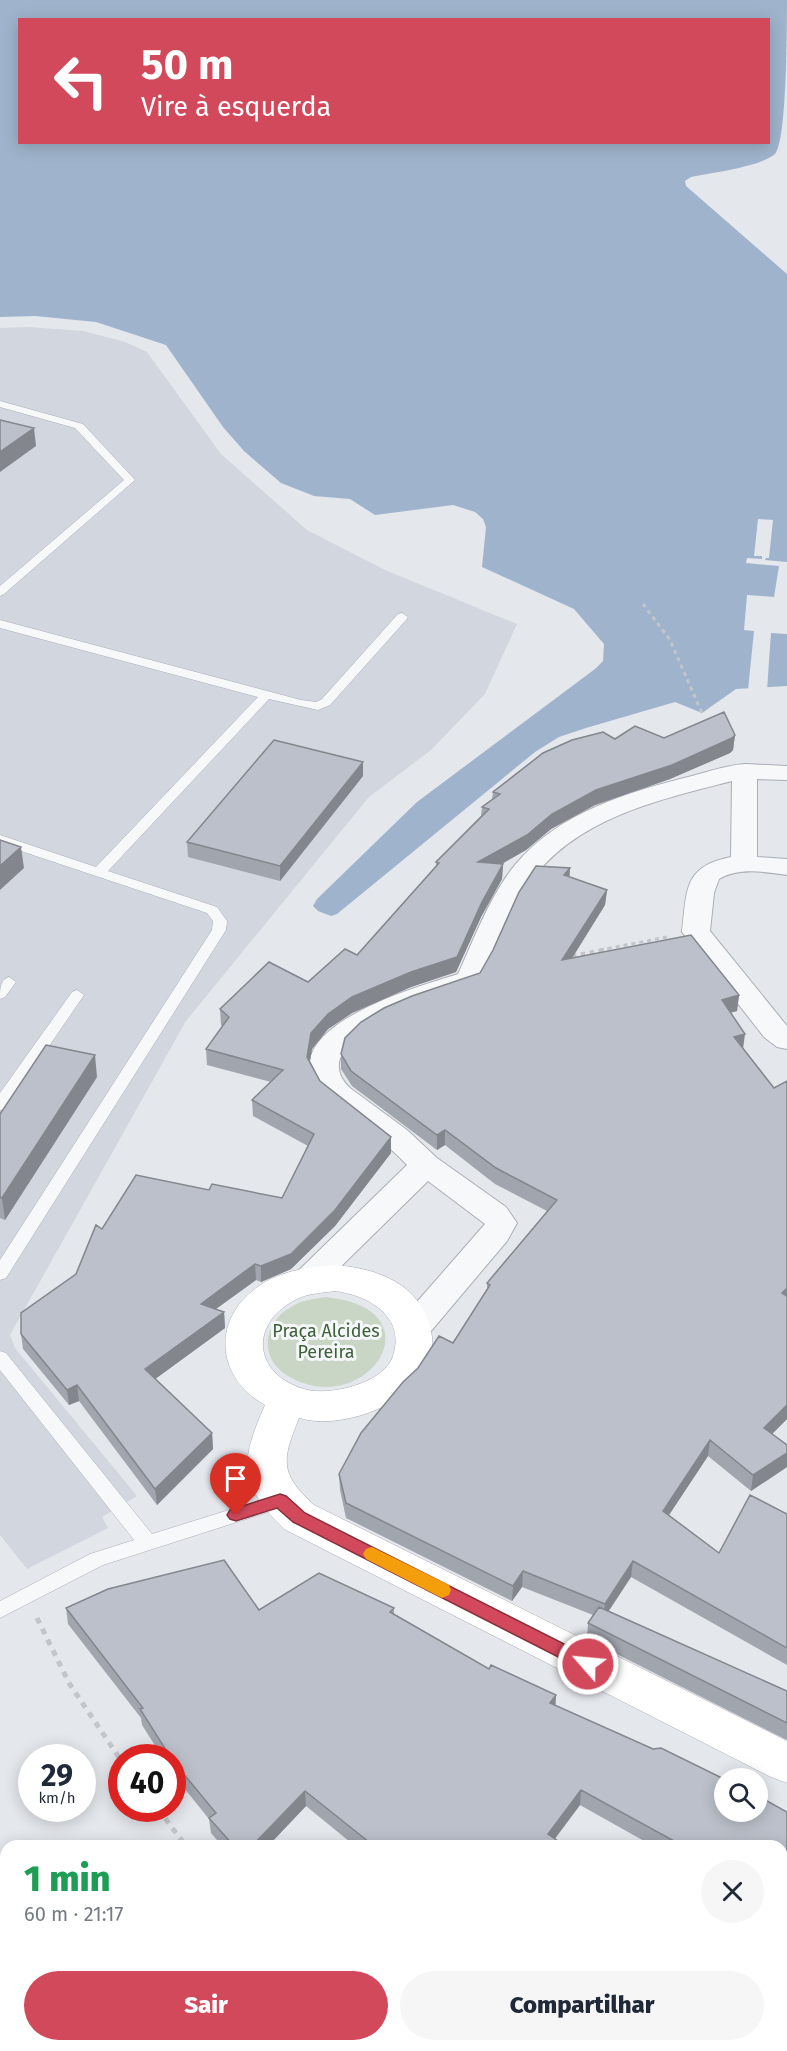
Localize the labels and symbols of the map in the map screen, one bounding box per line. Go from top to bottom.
park label: Praça Alcides Pereira [272,1320,380,1363]
pin [210,1453,261,1515]
position arrow [556,1632,620,1696]
speed limit sign: 40 [108,1744,186,1822]

